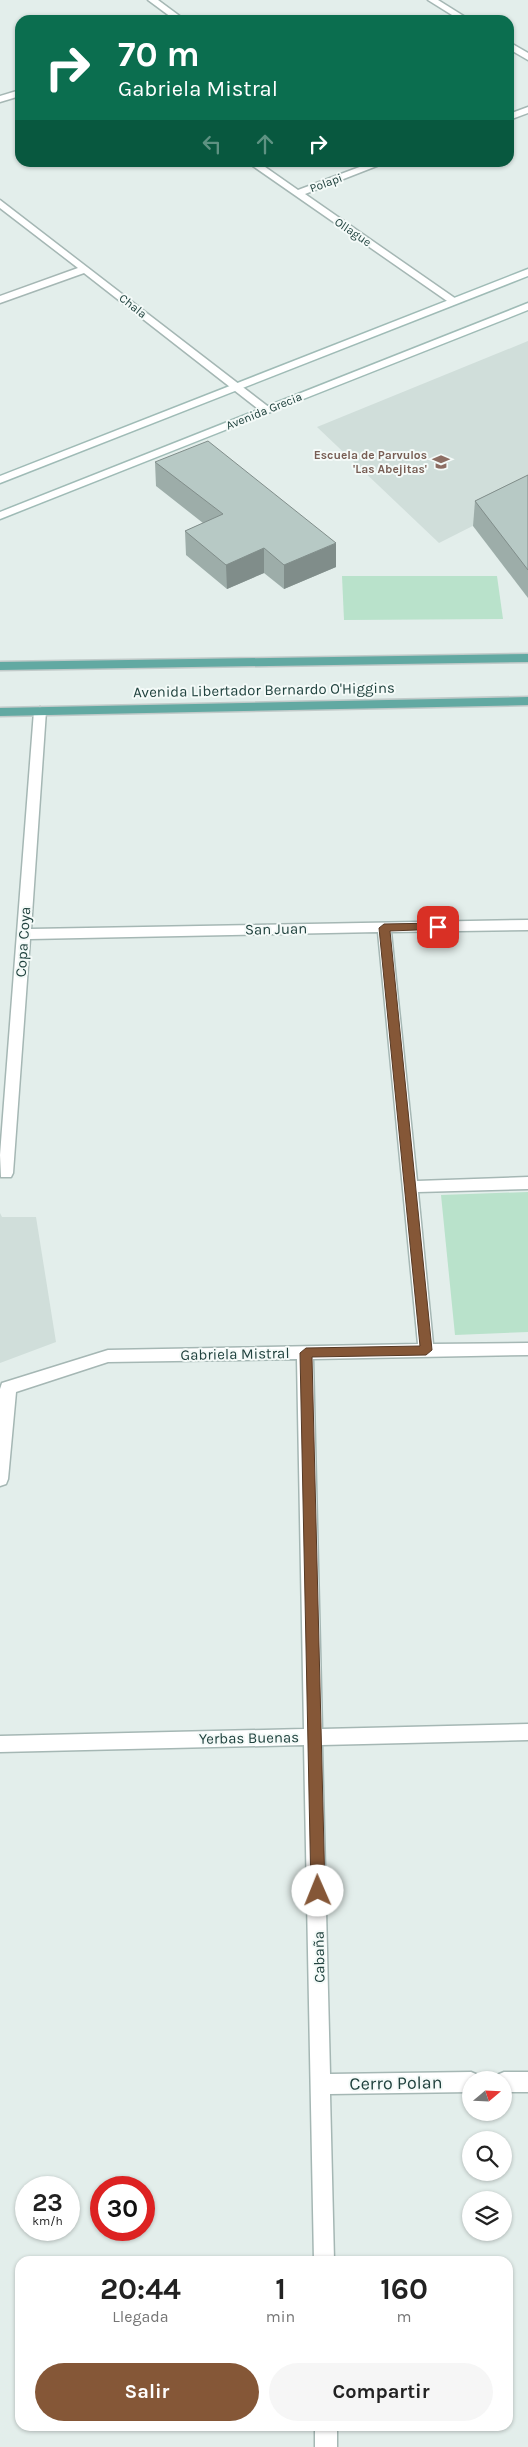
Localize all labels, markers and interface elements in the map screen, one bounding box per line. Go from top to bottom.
text: 70 m [118,34,200,75]
icon: right [35,35,100,100]
text: Gabriela Mistral [118,76,278,102]
icon: left [198,130,226,158]
icon: ahead [251,130,279,158]
icon: right [304,130,332,158]
street label: Polapi [308,171,344,195]
street label: Ollague [332,215,374,249]
street label: Chala [116,291,150,321]
street label: Avenida Grecia [224,389,304,433]
place label: Escuela de Parvulos 'Las Abejitas' [314,448,427,476]
school or university icon: Escuela de Parvulos 'Las Abejitas' [431,452,451,472]
street label: Avenida Libertador Bernardo O'Higgins [133,679,395,701]
street label: Copa Coya [12,906,34,978]
pin [417,906,459,948]
icon: arrive [424,913,452,941]
street label: San Juan [245,919,307,939]
street label: Gabriela Mistral [180,1344,290,1364]
street label: Yerbas Buenas [199,1728,299,1748]
position arrow [291,1864,343,1916]
street label: Cabaña [310,1931,328,1983]
street label: Cerro Polan [349,2071,443,2095]
north arrow [462,2071,512,2121]
map controls [462,2071,512,2241]
button: search [462,2131,512,2181]
speed limit sign: 30 [90,2176,155,2241]
text: 23 [32,2188,63,2217]
button: layers [462,2191,512,2241]
text: km/h [32,2214,63,2228]
text: 20:44 [100,2271,181,2307]
text: 1 [275,2271,286,2307]
text: 160 [380,2271,428,2307]
text: Llegada [112,2307,169,2326]
text: min [266,2307,295,2326]
text: m [397,2307,412,2326]
button: Salir [35,2363,259,2421]
button: Compartir [269,2363,493,2421]

